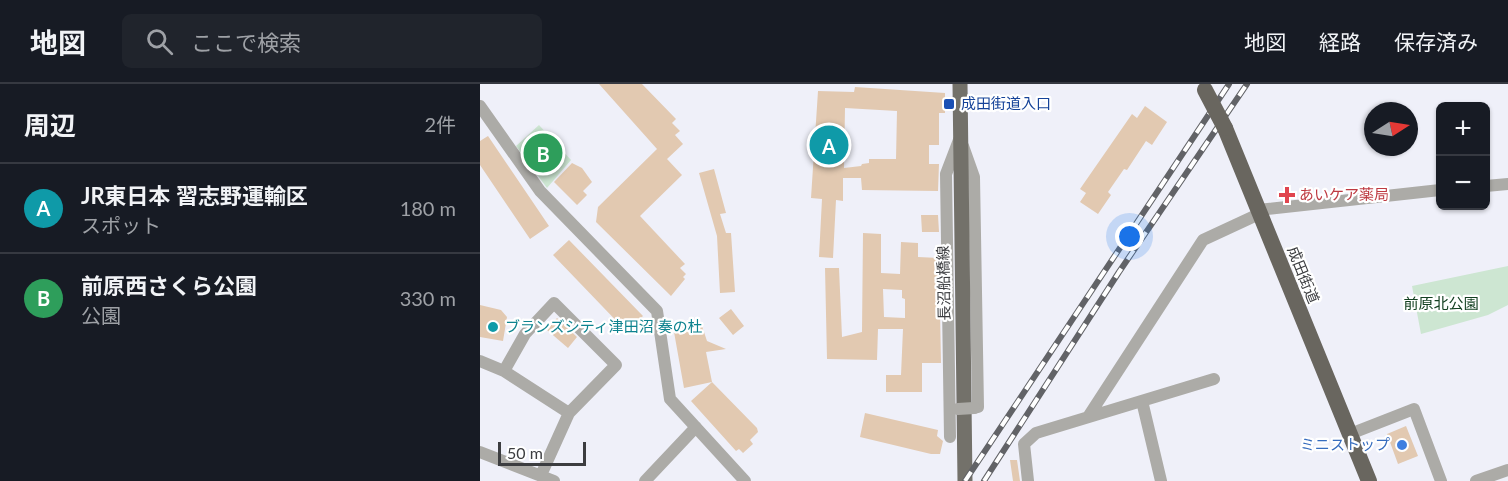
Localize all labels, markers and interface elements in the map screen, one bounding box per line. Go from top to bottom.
search box [122,14,542,68]
text: 地図 [30,25,86,59]
icon: search [143,25,176,58]
text: ここで検索 [191,29,301,56]
text: 地図 [1244,29,1286,54]
text: 経路 [1319,29,1361,54]
text: 保存済み [1394,29,1478,54]
place label: 成田街道入口 [961,94,1051,112]
marker: 成田街道入口 [942,97,956,111]
north arrow [1364,102,1418,156]
map controls [1436,102,1490,210]
button: + [1436,102,1490,156]
text: 周辺 [24,109,76,141]
text: 2件 [424,112,456,136]
pin: A [810,122,848,168]
pin: B [524,130,562,176]
button: − [1436,156,1490,210]
text: JR東日本 習志野運輸区 [81,182,308,209]
place label: あいケア薬局 [1299,185,1389,203]
marker: あいケア薬局 [1280,188,1294,202]
text: A [37,196,50,220]
text: 180 m [400,196,456,220]
text: スポット [81,213,161,237]
your location [1115,222,1144,251]
street label: 成田街道 [1284,243,1324,306]
street label: 長沼船橋線 [933,245,953,321]
text: 前原西さくら公園 [81,272,257,299]
text: B [37,286,50,310]
text: 330 m [400,286,456,310]
park label: 前原北公園 [1403,294,1479,312]
text: 公園 [81,303,121,327]
place label: ブランズシティ津田沼 奏の杜 [505,317,703,335]
marker: ブランズシティ津田沼 奏の杜 [486,320,500,334]
place label: ミニストップ [1300,435,1390,453]
marker: ミニストップ [1395,438,1409,452]
scale bar [498,439,586,466]
text: 50 m [507,443,543,462]

